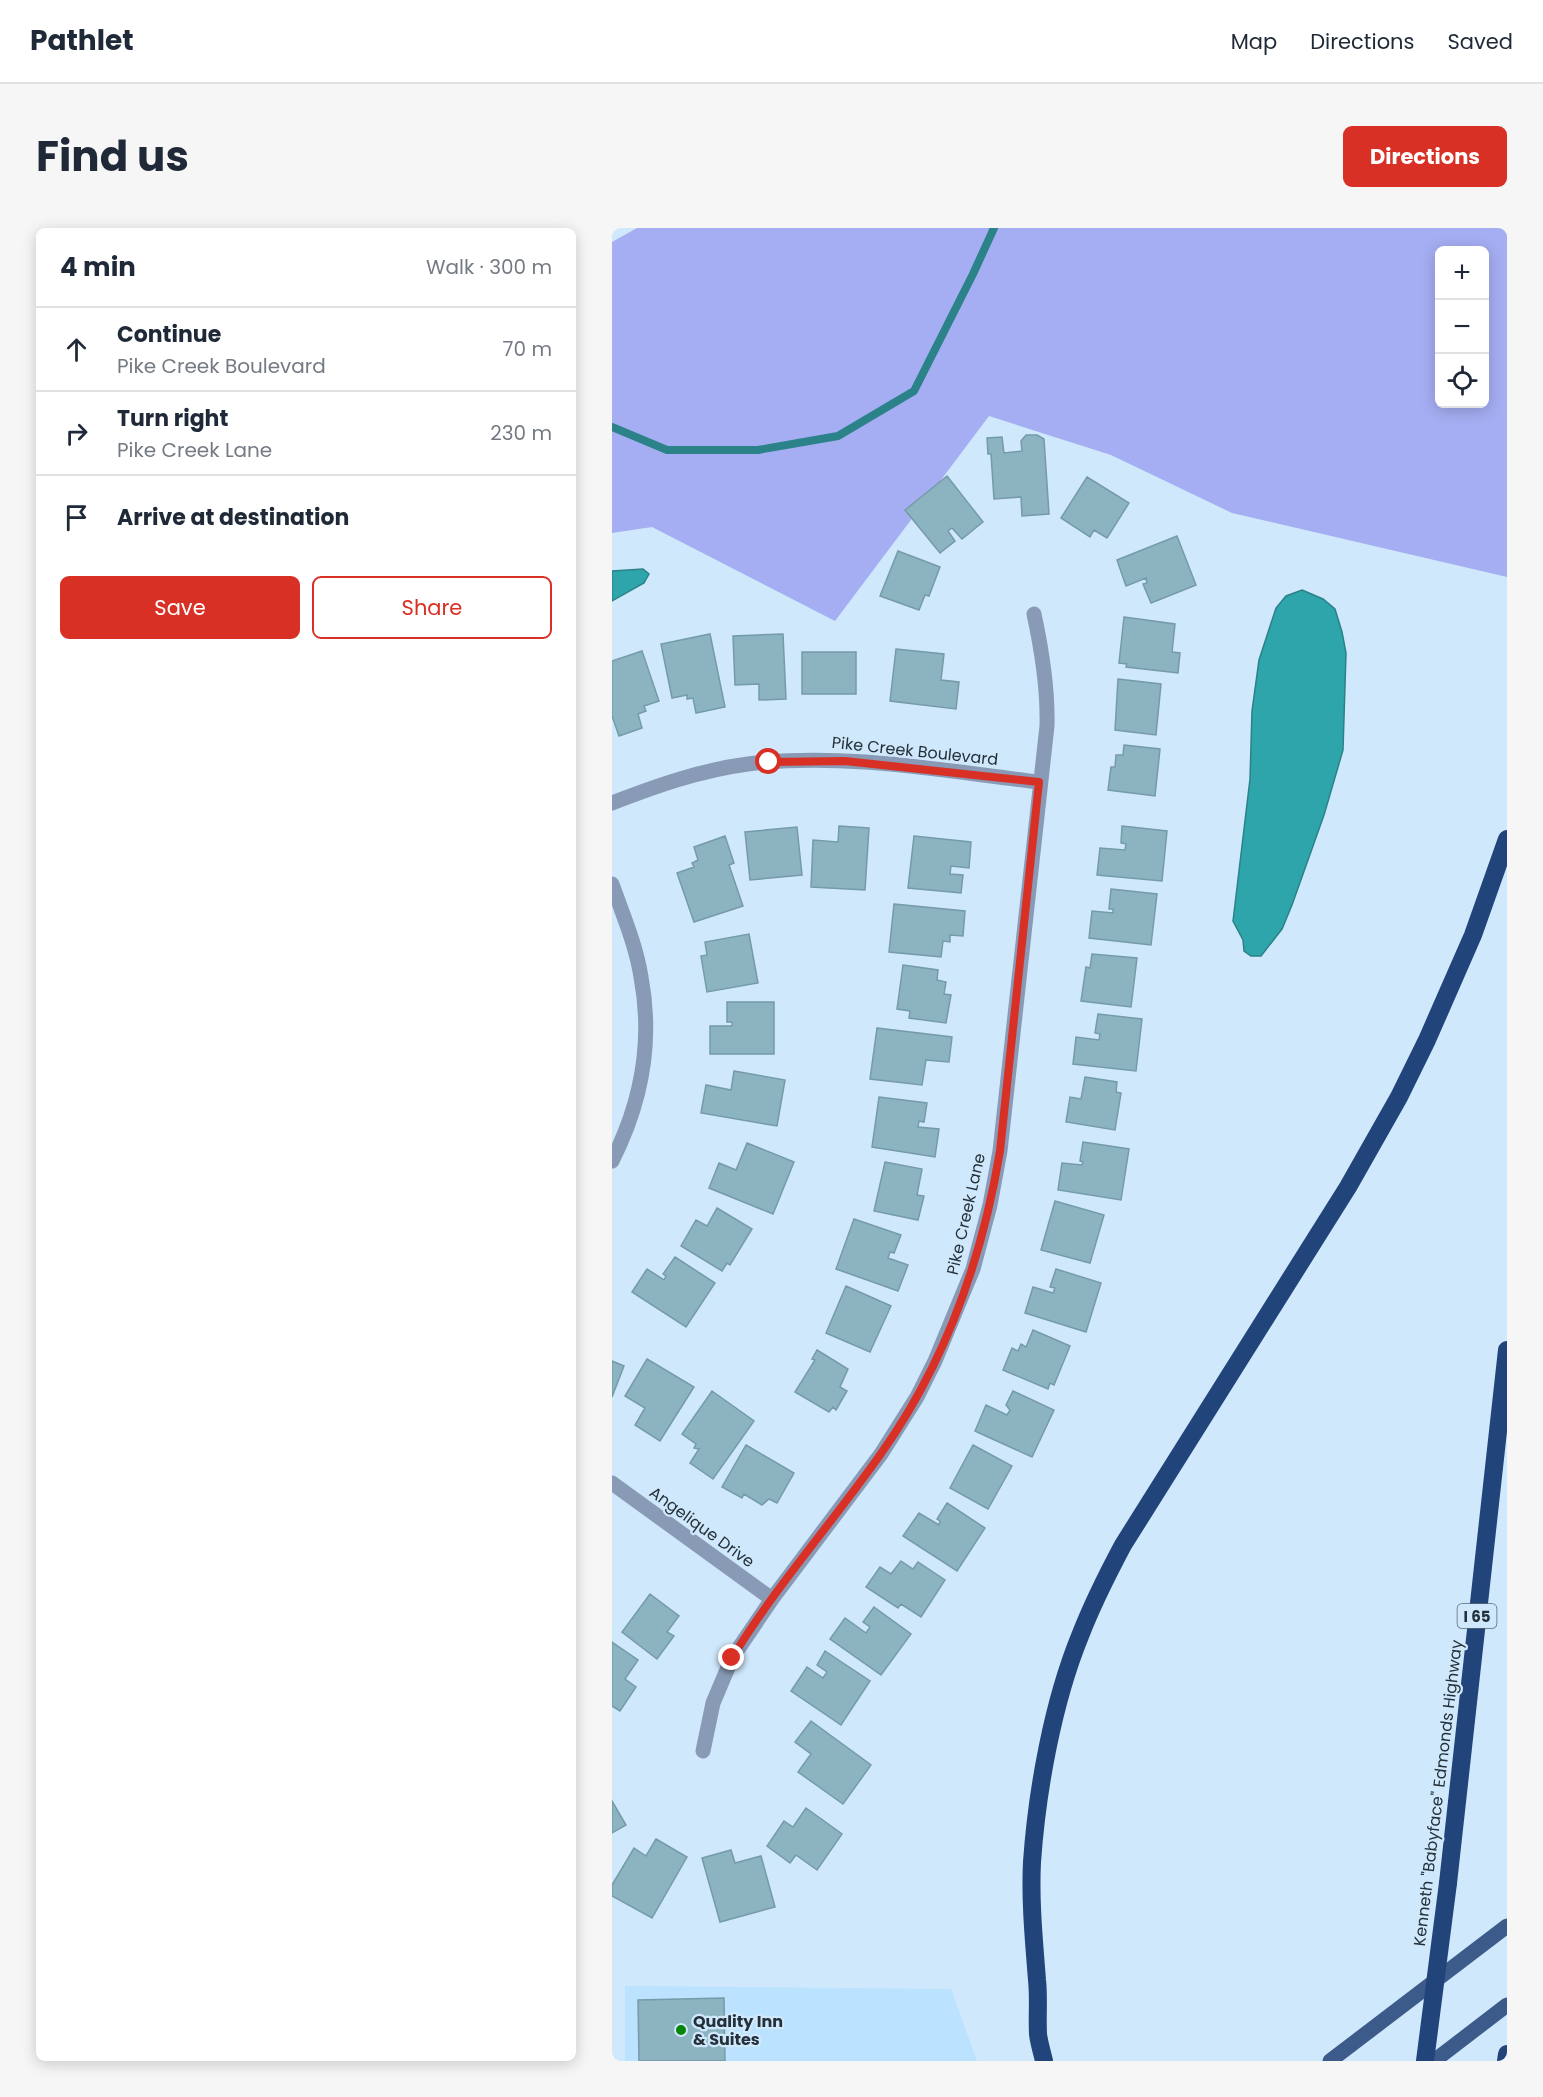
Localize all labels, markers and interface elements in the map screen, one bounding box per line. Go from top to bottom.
text: Pathlet [30,21,134,60]
text: Map [1231,27,1277,56]
text: Directions [1310,27,1414,56]
text: Saved [1447,27,1513,56]
button: Directions [1343,126,1507,187]
text: Find us [36,127,189,186]
map controls [1435,246,1489,408]
button: + [1435,246,1489,300]
text: 4 min [60,249,136,285]
text: Walk · 300 m [426,253,552,281]
button: − [1435,300,1489,354]
text: Continue [117,319,221,350]
icon: ahead [60,333,93,366]
text: 70 m [503,335,552,363]
text: Pike Creek Boulevard [117,352,326,380]
button: locate [1435,354,1489,408]
text: Turn right [117,403,228,434]
icon: right [60,417,93,450]
text: 230 m [490,419,552,447]
text: Pike Creek Lane [117,436,272,464]
icon: arrive [60,501,93,534]
text: Arrive at destination [117,502,349,533]
button: Save [60,576,300,639]
button: Share [312,576,552,639]
street label: Pike Creek Boulevard [831,731,999,771]
route start [755,748,781,774]
street label: Pike Creek Lane [941,1151,991,1277]
street label: Angelique Drive [645,1481,759,1573]
road number: I 65 [1458,1604,1496,1628]
street label: Kenneth "Babyface" Edmonds Highway [1408,1639,1468,1947]
route end [718,1644,744,1670]
place label: Quality Inn & Suites [693,2010,783,2051]
marker: Quality Inn & Suites [674,2023,688,2037]

